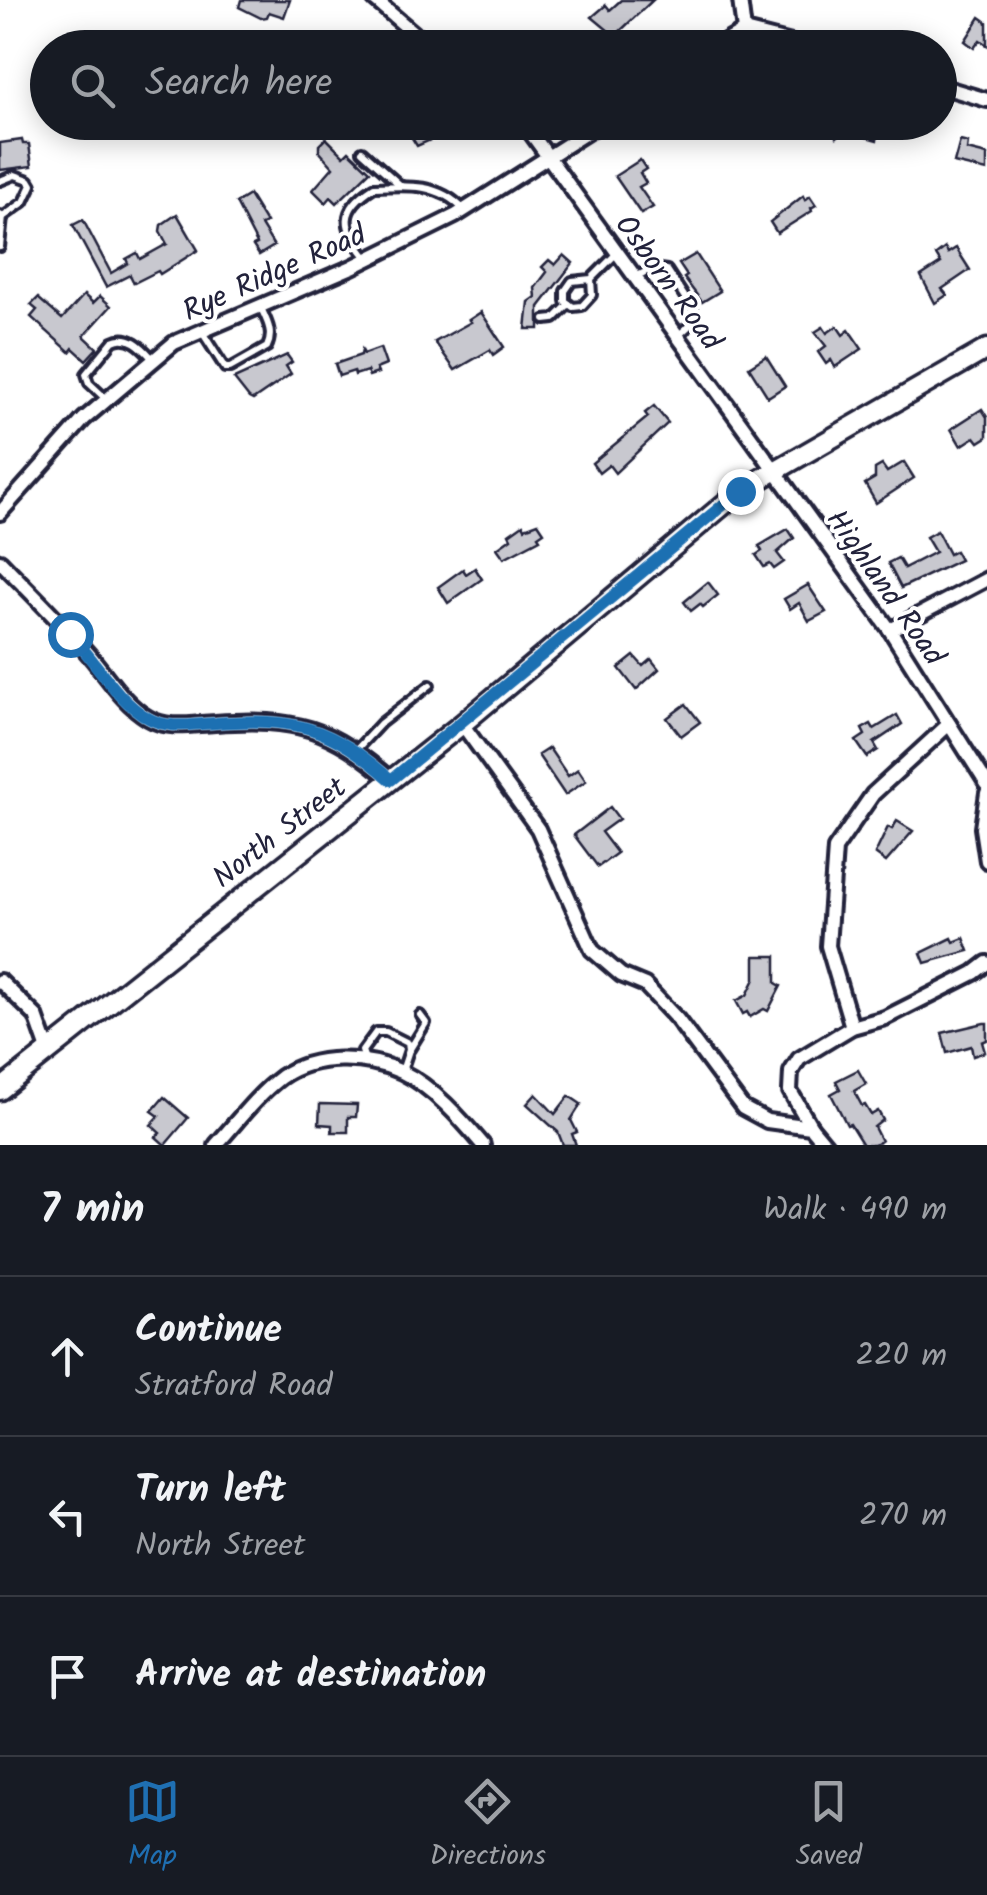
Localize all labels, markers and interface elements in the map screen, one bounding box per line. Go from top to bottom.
search box [30,30,957,140]
text: Search here [145,55,332,115]
icon: search [65,58,120,113]
street label: Osborn Road [601,205,734,362]
street label: Rye Ridge Road [175,211,375,336]
route end [718,469,764,515]
street label: Highland Road [812,500,957,677]
route start [48,612,94,658]
street label: North Street [203,765,358,902]
text: 7 min [40,1177,145,1244]
text: Walk · 490 m [763,1185,947,1236]
text: Continue [135,1301,282,1361]
icon: ahead [40,1329,95,1384]
text: 220 m [856,1331,947,1382]
text: Stratford Road [135,1361,332,1412]
text: Turn left [135,1461,286,1521]
icon: left [40,1489,95,1544]
text: 270 m [859,1491,947,1542]
text: North Street [135,1521,305,1572]
text: Arrive at destination [135,1646,486,1706]
icon: arrive [40,1649,95,1704]
tab: Map [125,1774,180,1879]
tab: Directions [430,1774,546,1879]
tab: Saved [796,1774,862,1879]

